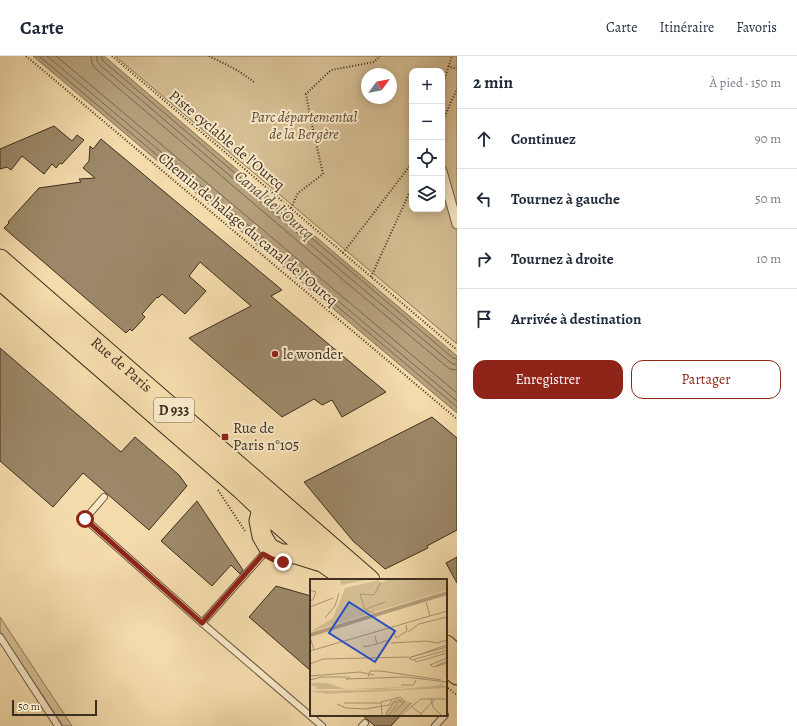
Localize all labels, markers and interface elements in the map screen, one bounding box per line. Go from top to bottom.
text: Carte [20,15,64,41]
text: Carte [606,18,637,37]
text: Itinéraire [659,18,714,37]
text: Favoris [736,18,777,37]
north arrow [361,68,397,104]
map controls [409,68,445,212]
button: + [409,68,445,104]
text: 2 min [473,71,513,94]
text: À pied · 150 m [709,74,781,91]
street label: Piste cyclable de l'Ourcq [165,85,289,195]
button: − [409,104,445,140]
park label: Parc départemental de la Bergère [251,107,357,144]
icon: ahead [473,128,495,150]
text: Continuez [511,129,576,149]
text: 90 m [755,130,781,147]
button: locate [409,140,445,176]
street label: Chemin de halage du canal de l'Ourcq [154,148,342,310]
water label: Canal de l'Ourcq [230,165,318,245]
button: layers [409,176,445,212]
icon: left [473,188,495,210]
text: Tournez à gauche [511,189,620,209]
text: 50 m [755,190,781,207]
icon: right [473,248,495,270]
text: Tournez à droite [511,249,614,269]
text: 10 m [756,250,781,267]
icon: arrive [473,308,495,330]
text: Arrivée à destination [511,309,642,329]
street label: Rue de Paris [87,332,157,397]
place label: le wonder [283,344,343,364]
marker: le wonder [270,349,280,359]
button: Enregistrer [473,360,623,399]
button: Partager [631,360,781,399]
road number: D 933 [154,398,194,422]
place label: Rue de Paris n°105 [233,418,299,455]
marker: Rue de Paris n°105 [220,432,230,442]
route start [76,510,94,528]
route end [274,553,292,571]
inset map [310,579,447,716]
scale bar [12,698,97,717]
text: 50 m [18,699,40,714]

